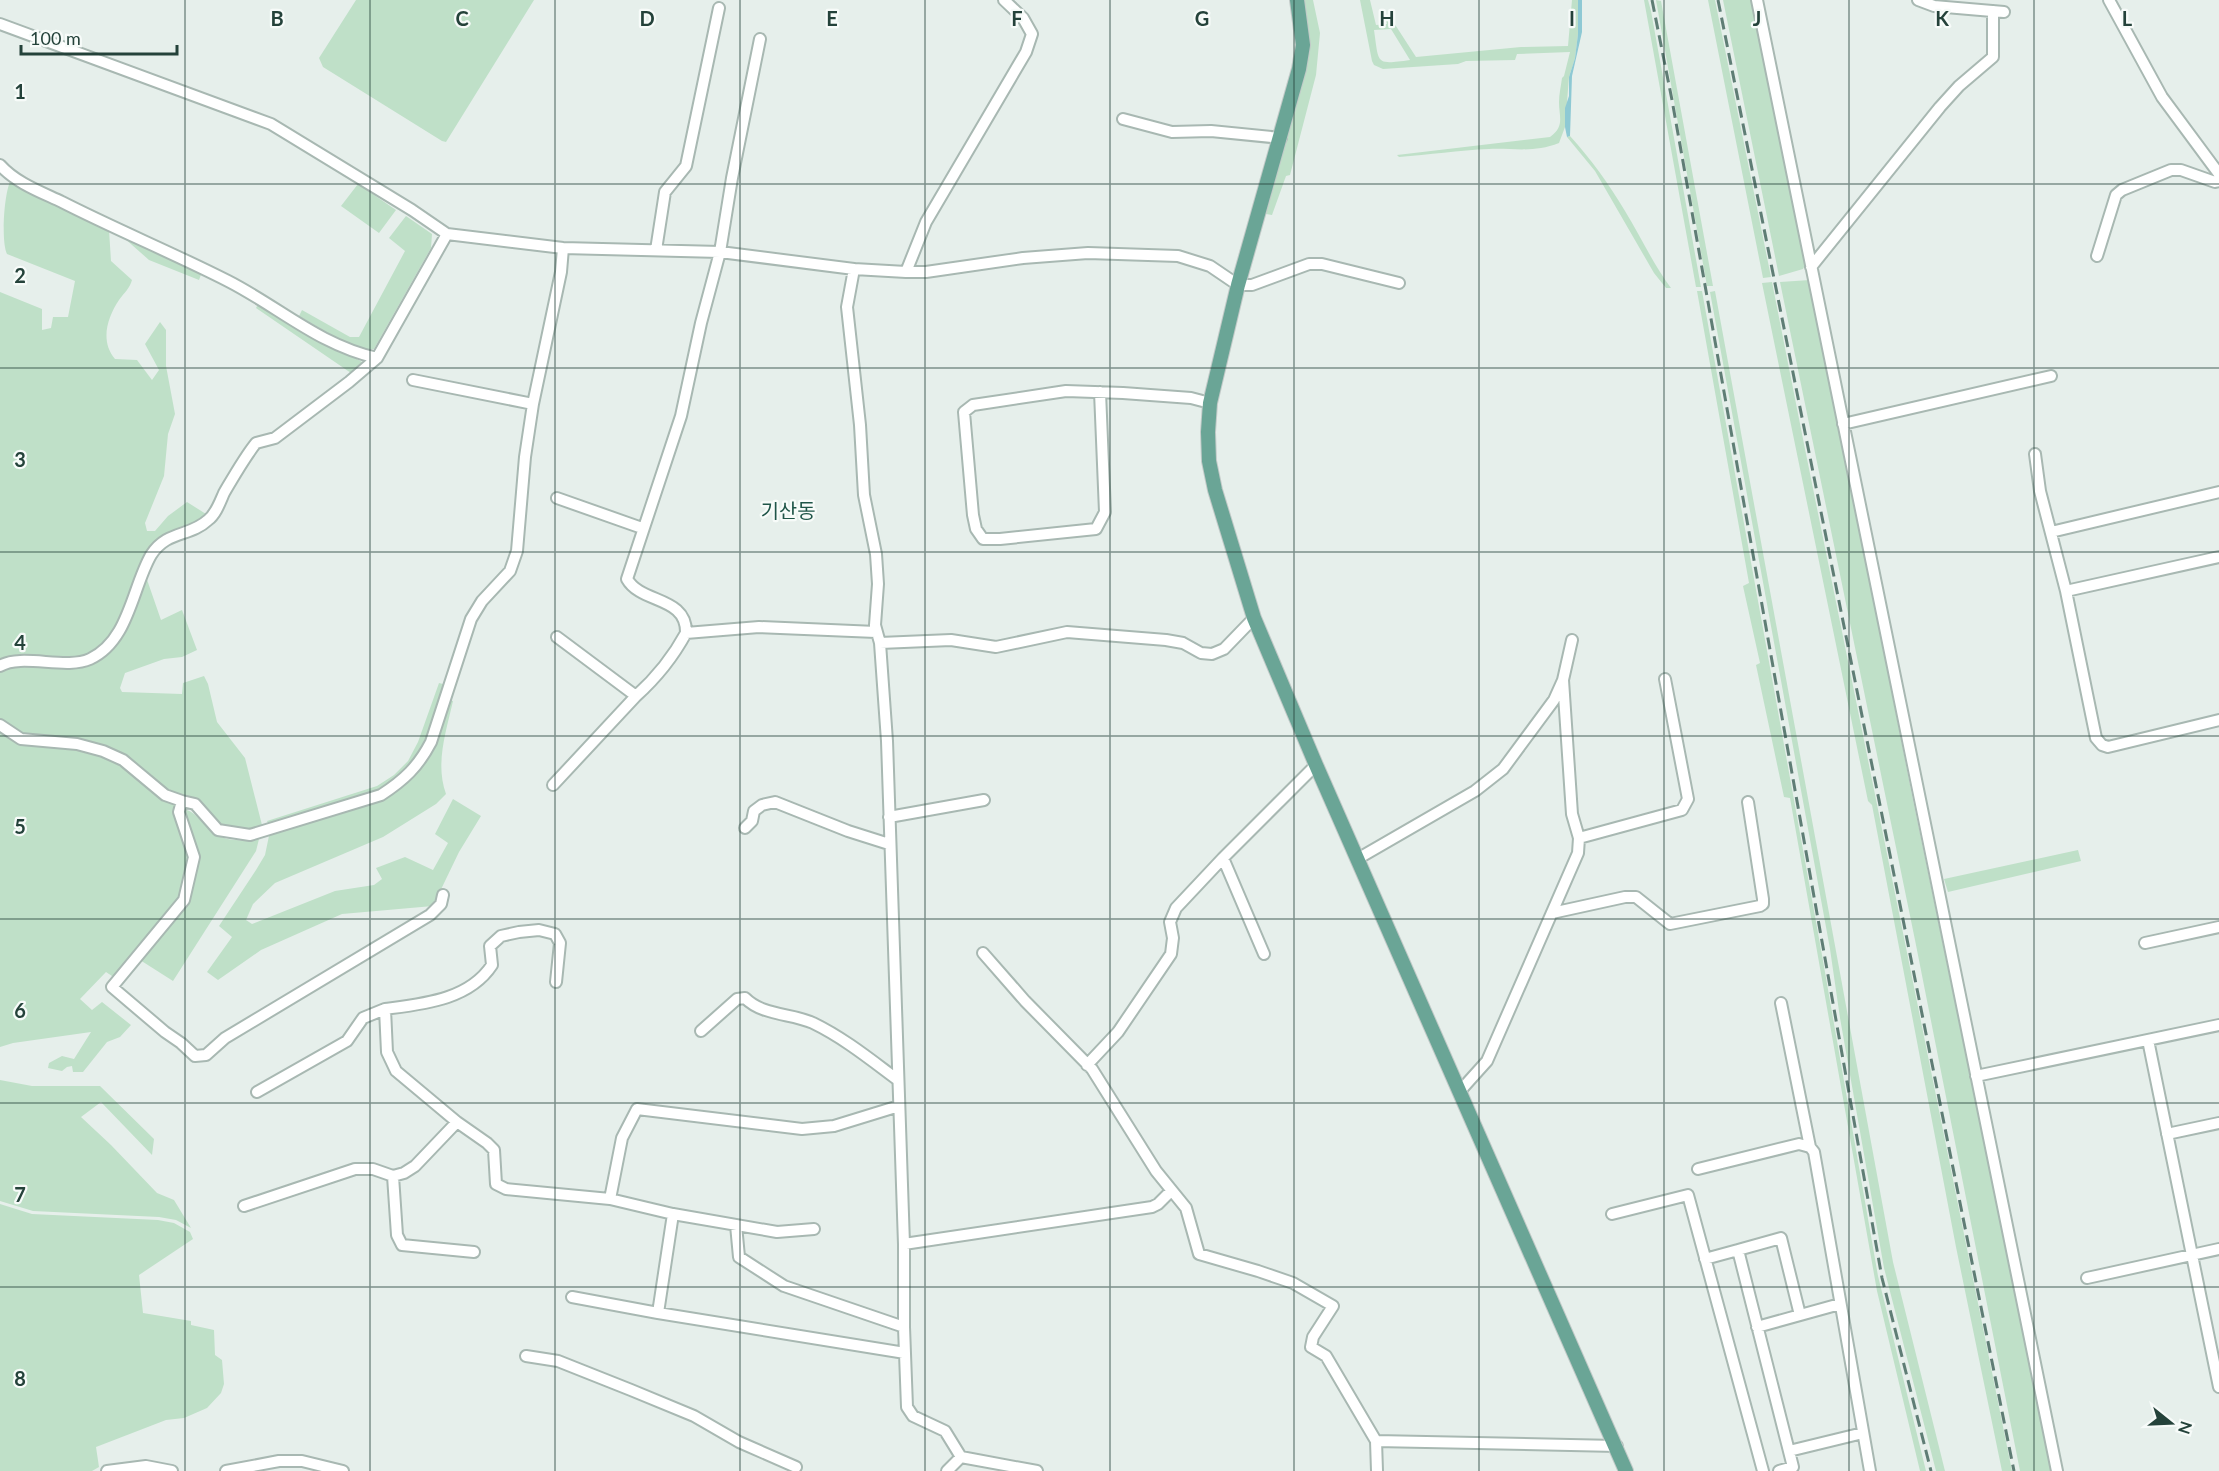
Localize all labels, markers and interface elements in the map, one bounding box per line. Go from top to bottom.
text: B [270,6,284,30]
text: C [455,6,469,30]
text: D [639,6,655,30]
text: E [826,6,838,30]
text: F [1011,6,1023,30]
text: G [1195,6,1209,30]
text: H [1379,6,1395,30]
text: I [1569,6,1575,30]
text: J [1753,6,1761,30]
text: K [1935,6,1949,30]
text: L [2122,6,2133,30]
scale bar [21,18,177,56]
text: 100 m [30,27,81,49]
text: 1 [14,79,26,103]
text: 2 [14,263,26,287]
text: 3 [14,447,26,471]
district label: 기산동 [760,498,816,522]
text: 4 [14,630,26,654]
text: 5 [14,814,26,838]
text: 6 [14,998,26,1022]
text: 7 [14,1182,26,1206]
text: 8 [14,1366,26,1390]
north arrow [2141,1393,2201,1453]
text: N [2175,1419,2197,1437]

